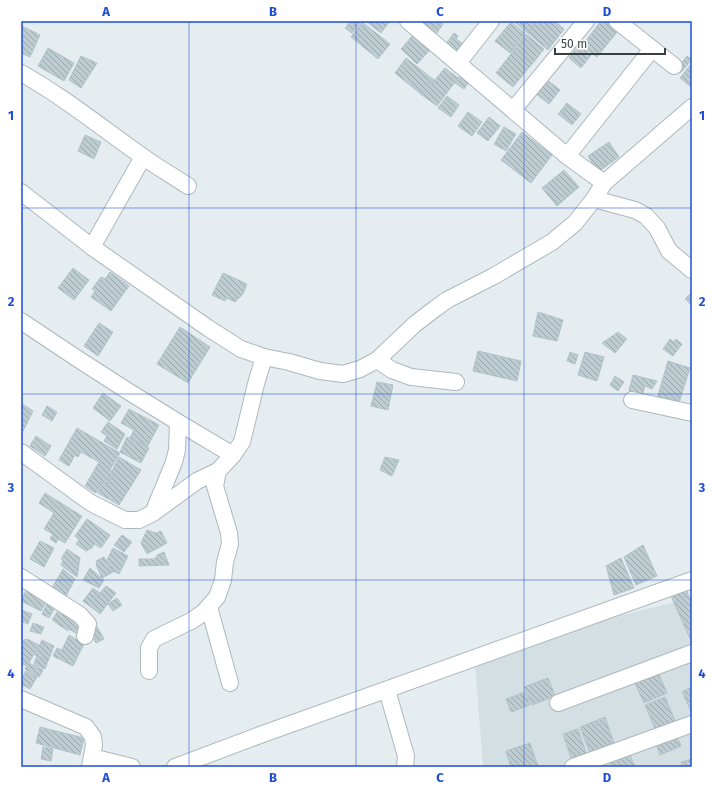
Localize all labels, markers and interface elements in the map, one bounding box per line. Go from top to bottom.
text: A [101,4,110,19]
text: B [269,4,277,19]
text: C [436,4,444,19]
text: D [603,4,612,19]
scale bar [555,30,665,56]
text: 50 m [561,37,587,51]
text: 1 [8,108,14,123]
text: 1 [699,108,705,123]
text: 2 [8,294,15,309]
text: 2 [699,294,706,309]
text: 3 [7,480,15,495]
text: 3 [698,480,706,495]
text: 4 [7,666,15,681]
text: 4 [698,666,706,681]
text: A [101,770,110,785]
text: B [269,770,277,785]
text: C [436,770,444,785]
text: D [603,770,612,785]

